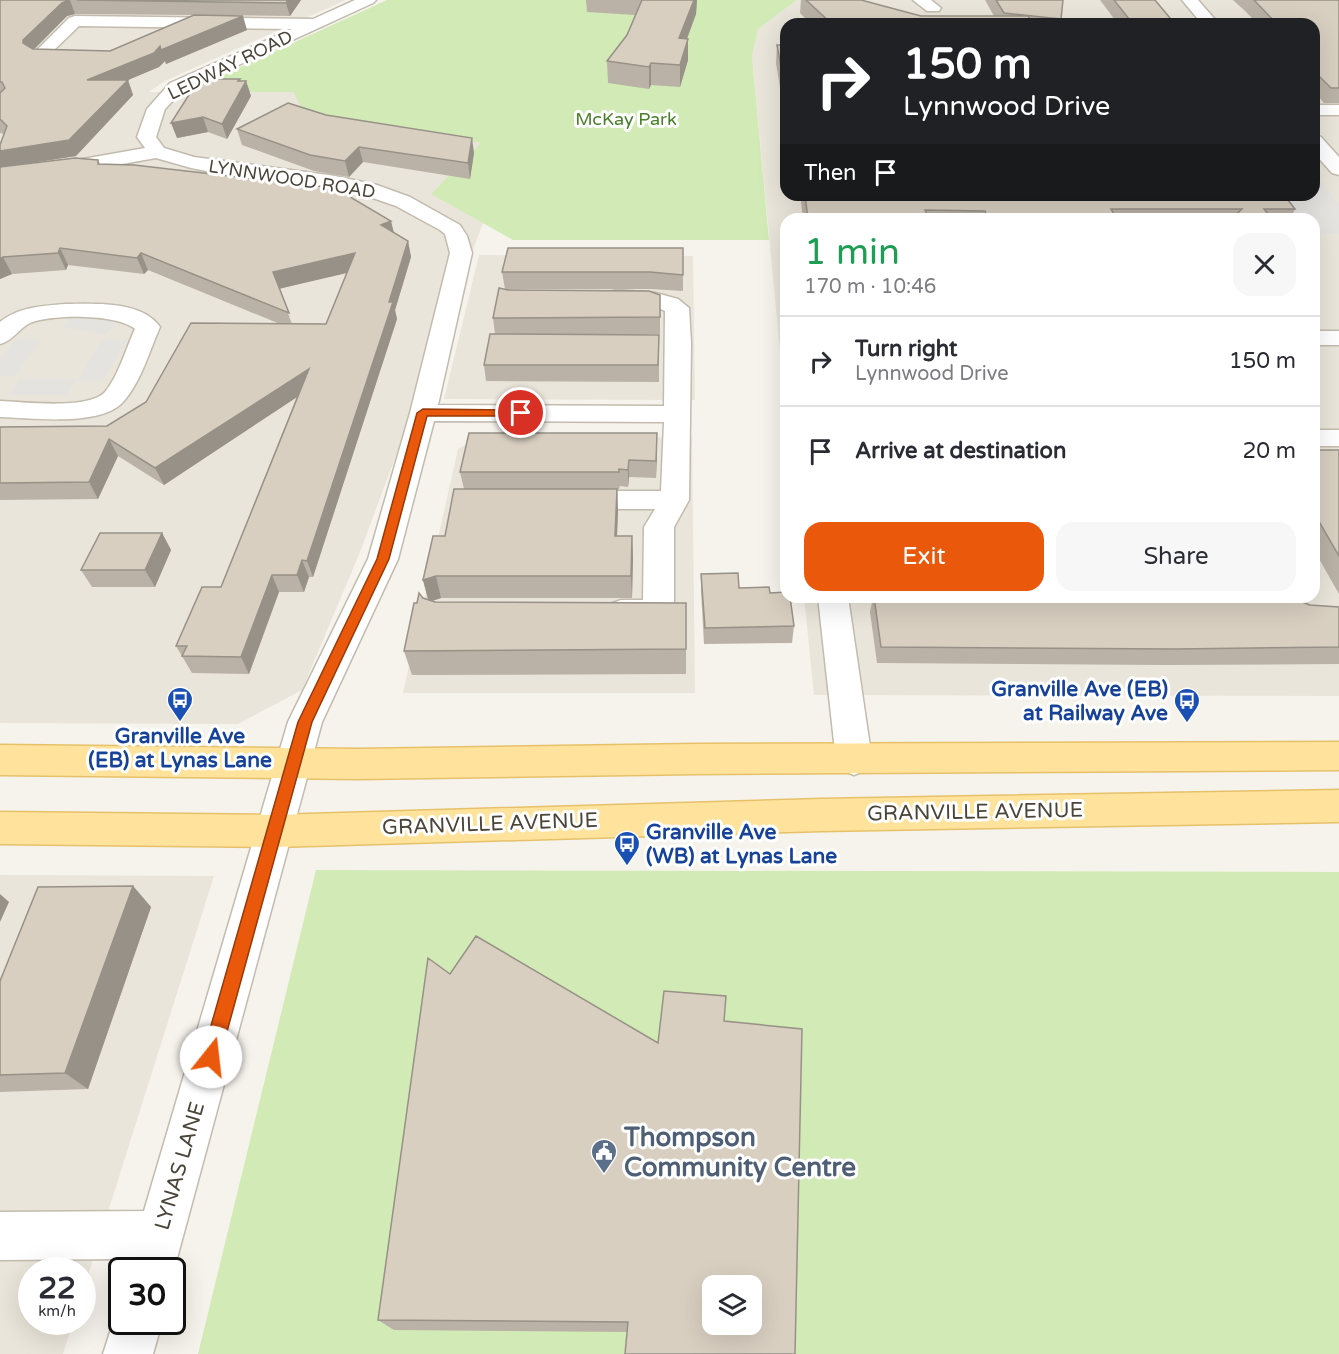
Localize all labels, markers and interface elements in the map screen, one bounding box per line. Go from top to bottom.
street label: LEDWAY ROAD [164,25,296,105]
text: 150 m [903,39,1032,90]
icon: right [804,42,882,120]
text: Lynnwood Drive [903,90,1110,123]
park label: McKay Park [575,108,677,130]
street label: LYNNWOOD ROAD [207,155,377,203]
icon: arrive [869,156,902,189]
text: Then [804,160,857,186]
text: 1 min [804,231,900,274]
button: close [1233,233,1296,296]
text: 170 m · 10:46 [804,275,936,299]
text: Turn right [855,336,957,362]
icon: right [804,345,837,378]
text: 150 m [1229,348,1296,374]
text: Lynnwood Drive [855,362,1009,386]
pin [495,387,546,438]
icon: arrive [504,396,537,429]
icon: arrive [804,435,837,468]
text: Arrive at destination [855,438,1066,464]
text: 20 m [1242,438,1296,464]
button: Exit [804,522,1044,591]
button: Share [1056,522,1296,591]
place label: Granville Ave (EB) at Railway Ave [991,677,1168,726]
bus stop icon: Granville Ave (EB) at Lynas Lane [165,685,195,723]
bus stop icon: Granville Ave (EB) at Railway Ave [1172,686,1202,724]
place label: Granville Ave (EB) at Lynas Lane [88,724,272,773]
street label: GRANVILLE AVENUE [867,798,1083,826]
street label: GRANVILLE AVENUE [382,808,598,840]
place label: Granville Ave (WB) at Lynas Lane [646,820,837,869]
bus stop icon: Granville Ave (WB) at Lynas Lane [612,829,642,867]
position arrow [179,1025,243,1089]
street label: LYNAS LANE [150,1099,210,1233]
place label: Thompson Community Centre [623,1122,856,1183]
public building icon: Thompson Community Centre [589,1137,619,1175]
speed limit sign: 30 [108,1257,186,1335]
text: 22 [38,1270,76,1307]
map controls [702,1275,762,1335]
button: layers [702,1275,762,1335]
text: km/h [38,1302,76,1320]

